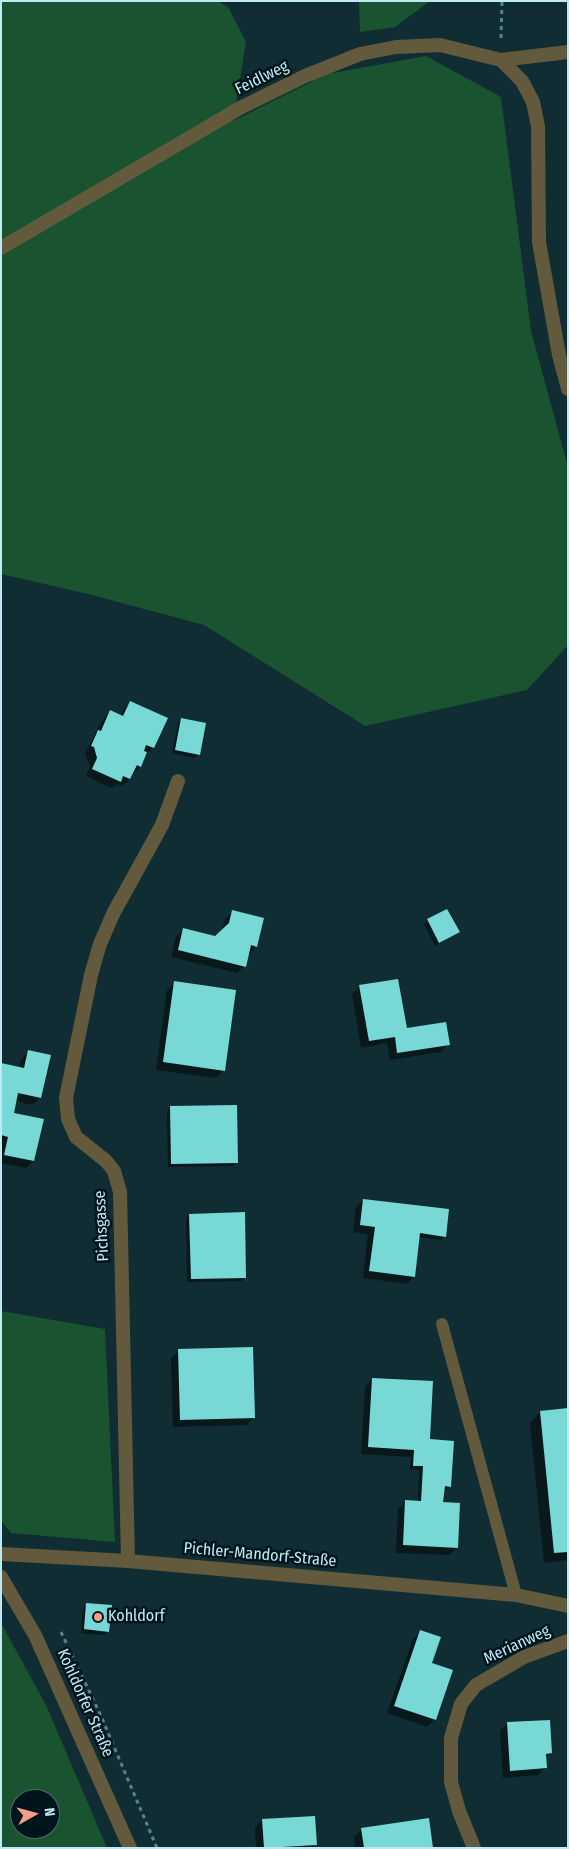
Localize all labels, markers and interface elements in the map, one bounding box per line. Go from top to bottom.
street label: Feidlweg [232,57,292,99]
street label: Pichsgasse [91,1190,113,1262]
street label: Pichler-Mandorf-Straße [183,1539,337,1571]
place label: Kohldorf [108,1607,165,1627]
marker: Kohldorf [92,1611,104,1623]
street label: Merianweg [481,1621,553,1669]
street label: Kohldorfer Straße [53,1646,117,1760]
north arrow [10,1789,60,1839]
text: N [40,1807,58,1817]

